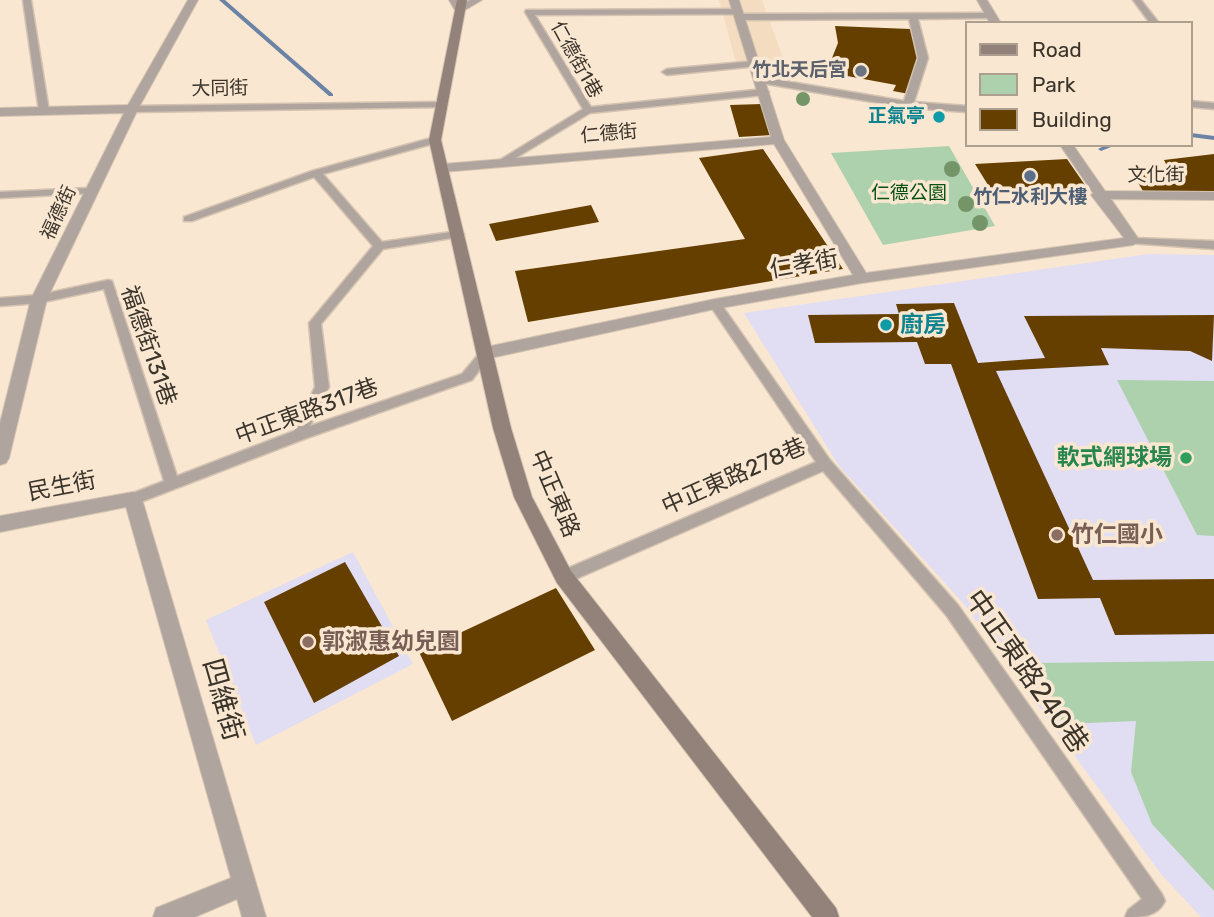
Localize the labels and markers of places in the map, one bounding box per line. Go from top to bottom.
place label: 竹北天后宮 [752,60,847,82]
marker: 竹北天后宮 [853,63,869,79]
place label: 正氣亭 [868,106,925,128]
marker: 正氣亭 [931,109,947,125]
marker: 竹仁水利大樓 [1022,168,1038,184]
place label: 竹仁水利大樓 [973,187,1087,209]
place label: 廚房 [900,311,946,339]
marker: 廚房 [878,317,894,333]
place label: 軟式網球場 [1057,444,1172,472]
marker: 軟式網球場 [1178,450,1194,466]
place label: 竹仁國小 [1071,521,1163,549]
marker: 竹仁國小 [1049,527,1065,543]
place label: 郭淑惠幼兒園 [322,628,460,656]
marker: 郭淑惠幼兒園 [300,634,316,650]

